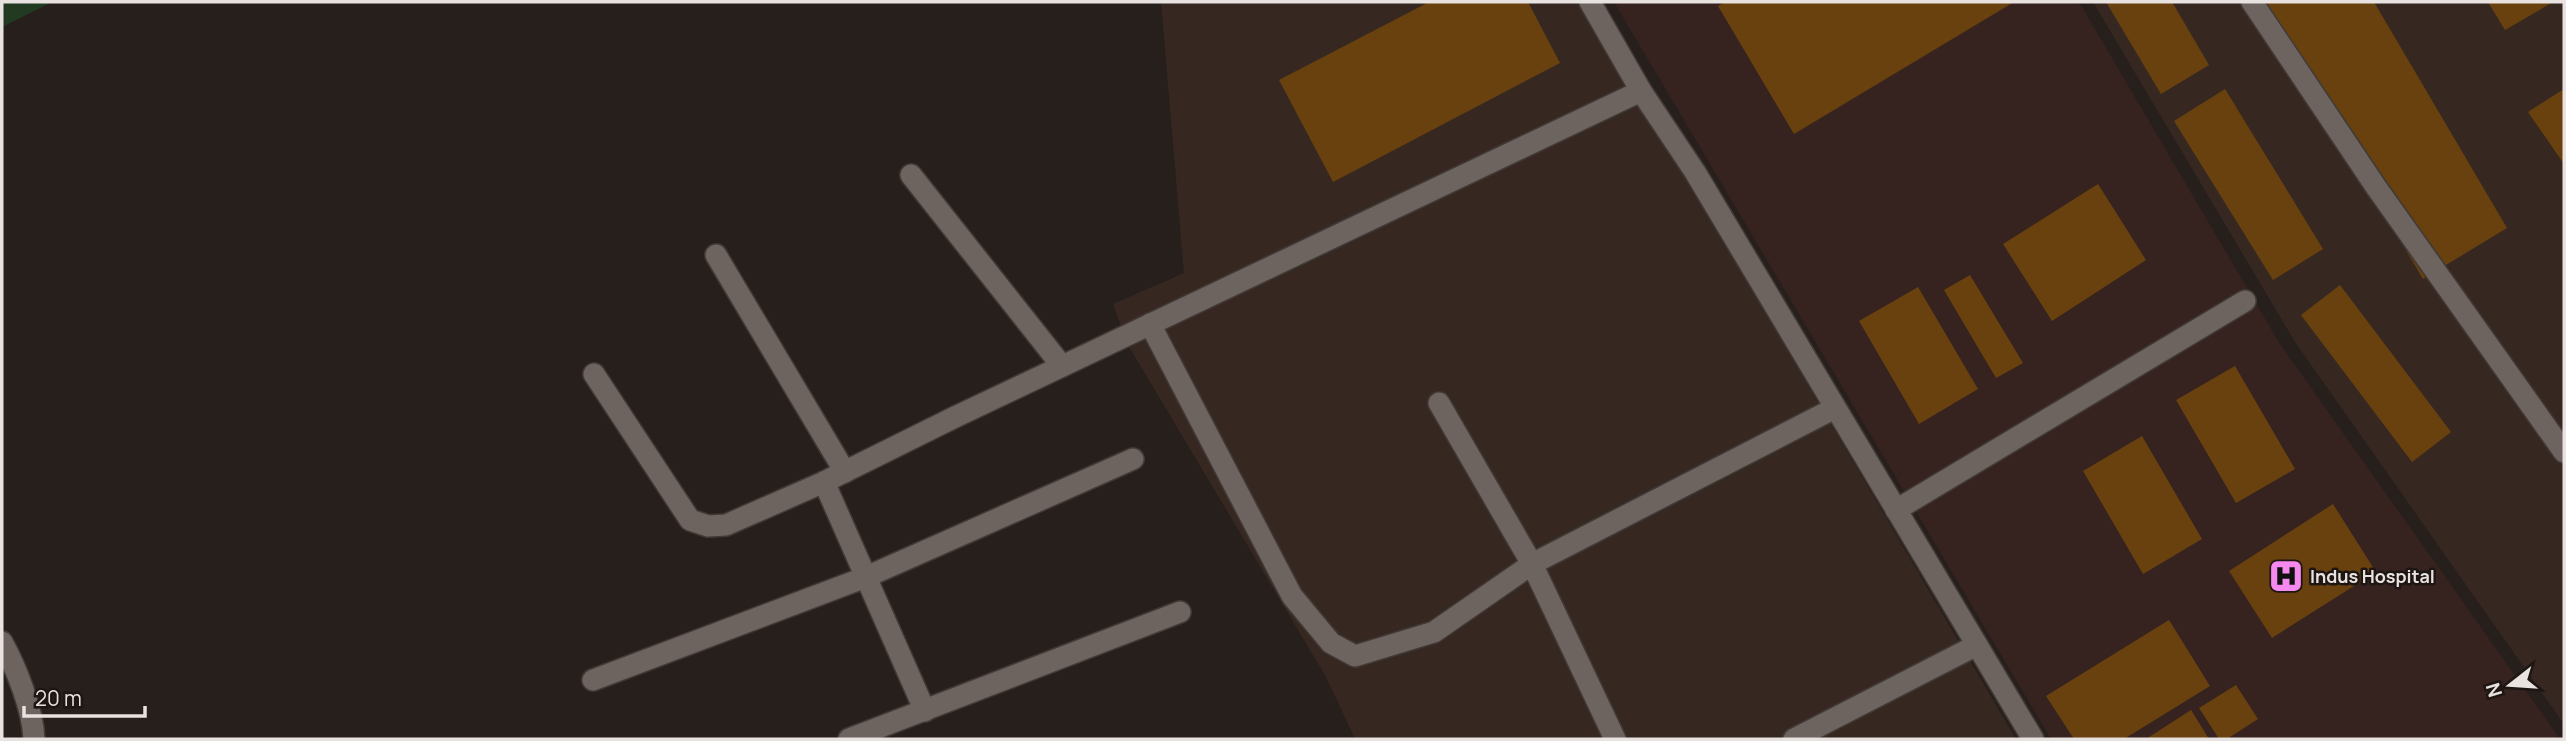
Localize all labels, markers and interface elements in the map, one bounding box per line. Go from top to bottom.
hospital icon: Indus Hospital [2267,557,2305,595]
place label: Indus Hospital [2310,564,2435,588]
north arrow [2475,650,2545,720]
scale bar [24,674,145,718]
text: N [2479,680,2508,700]
text: 20 m [35,684,82,712]

